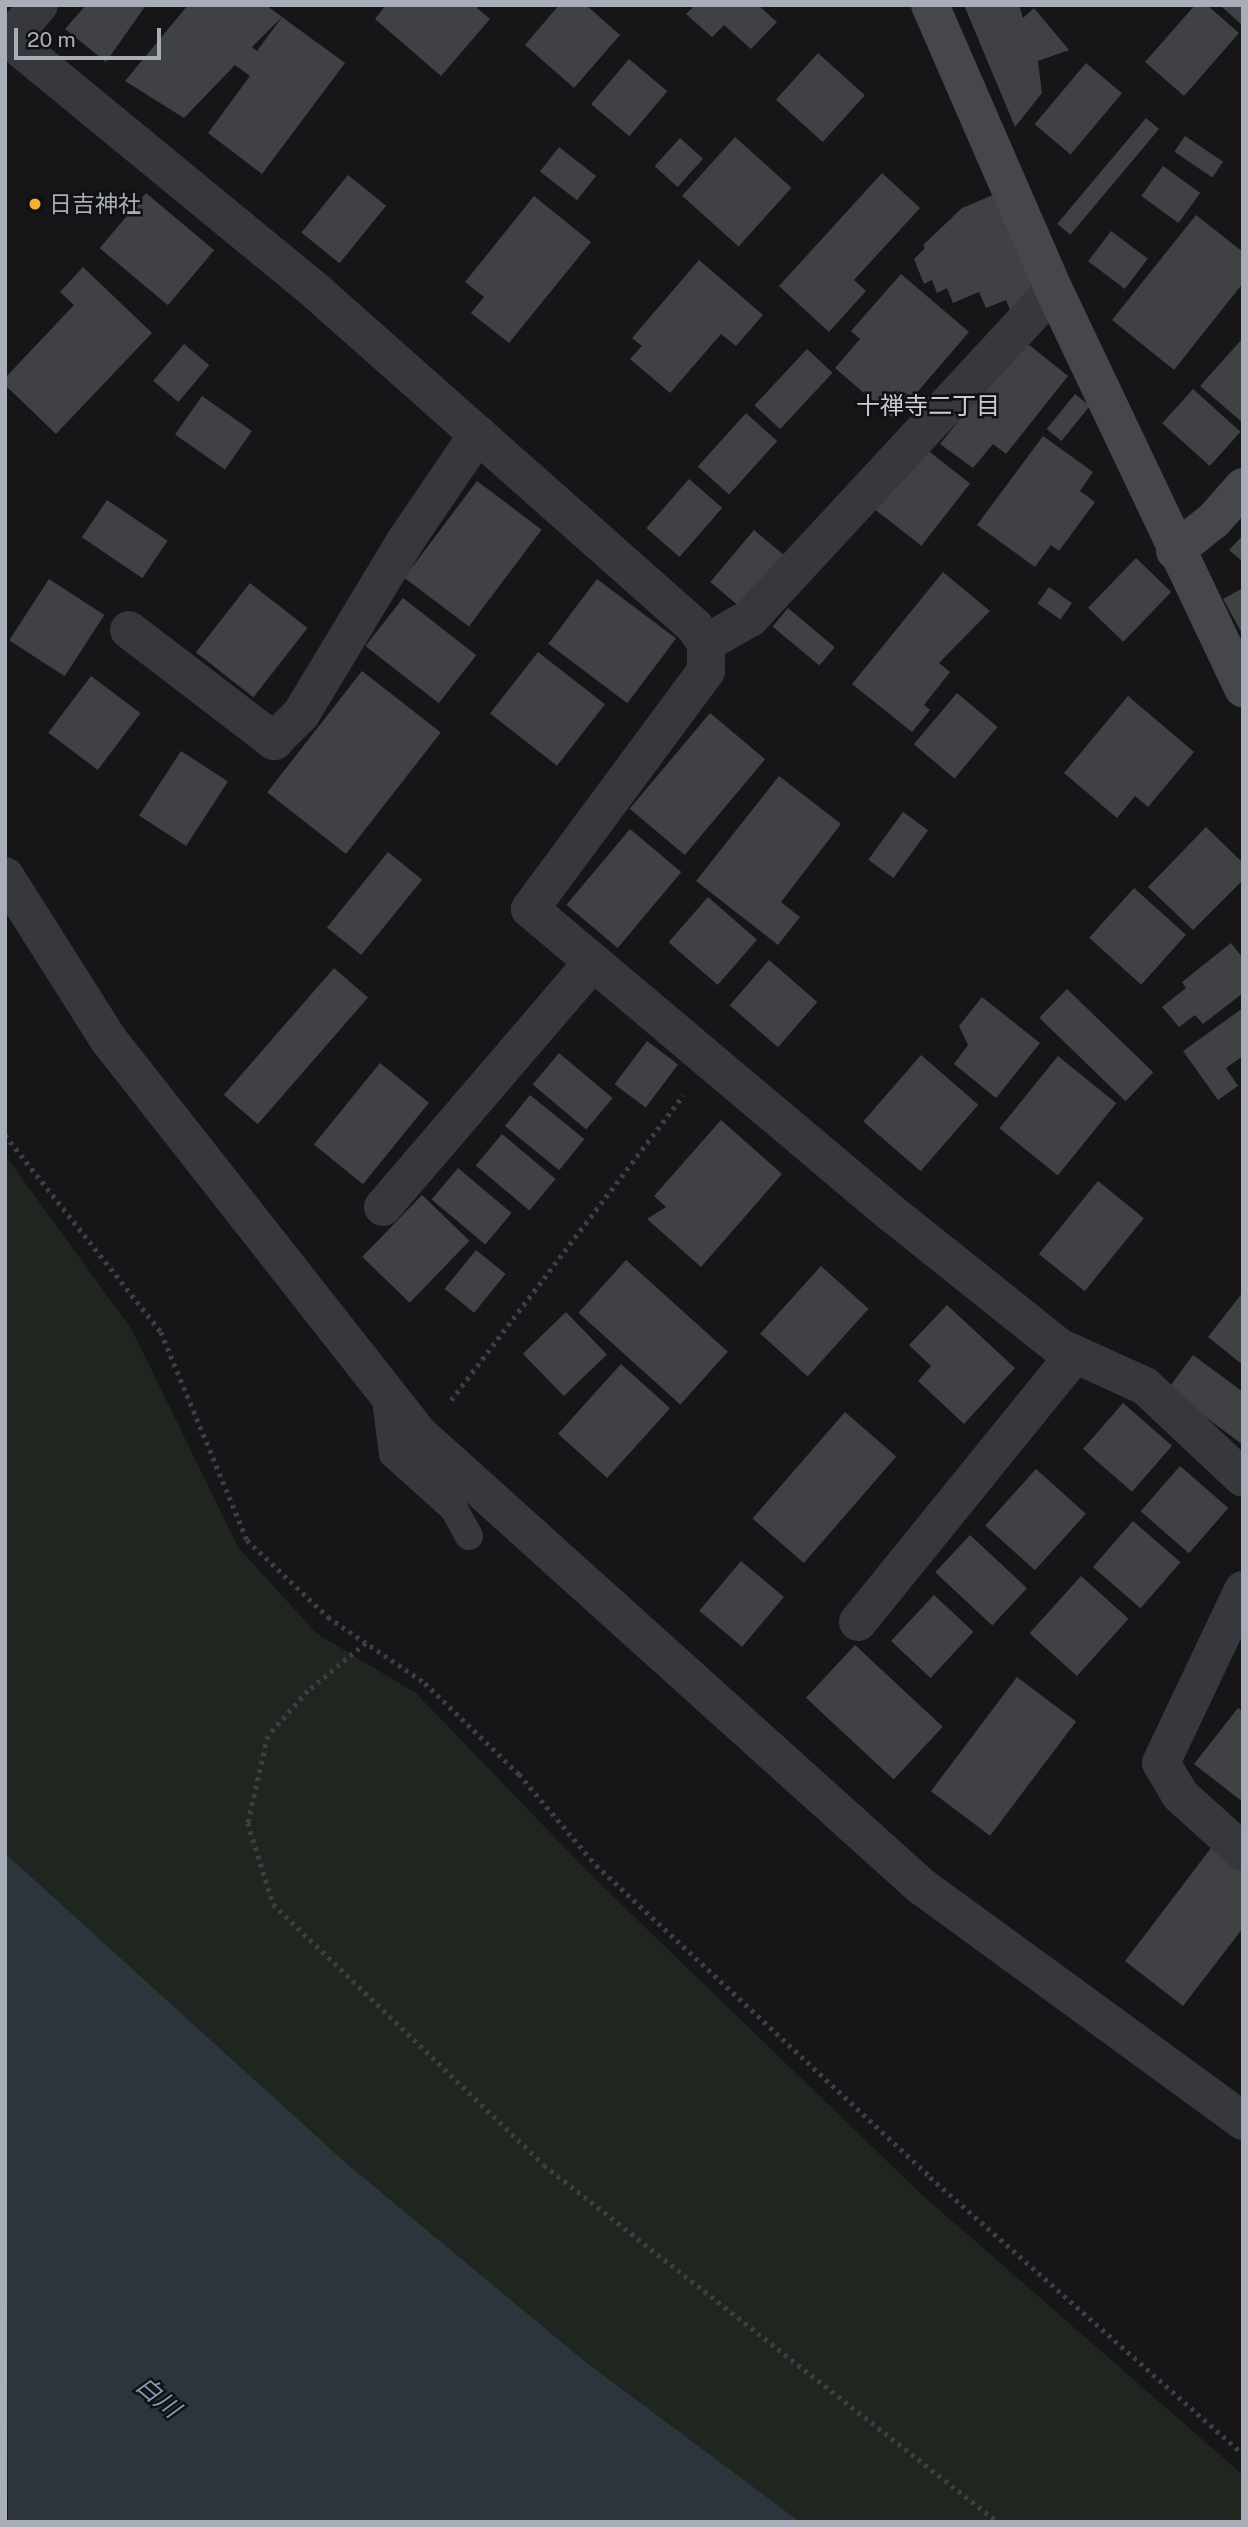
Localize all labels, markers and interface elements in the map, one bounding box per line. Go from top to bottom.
scale bar [18,14,164,58]
text: 20 m [27,27,76,52]
place label: 日吉神社 [49,190,141,218]
marker: 日吉神社 [27,196,43,212]
district label: 十禅寺二丁目 [856,392,1000,420]
water label: 白川 [130,2371,186,2423]

